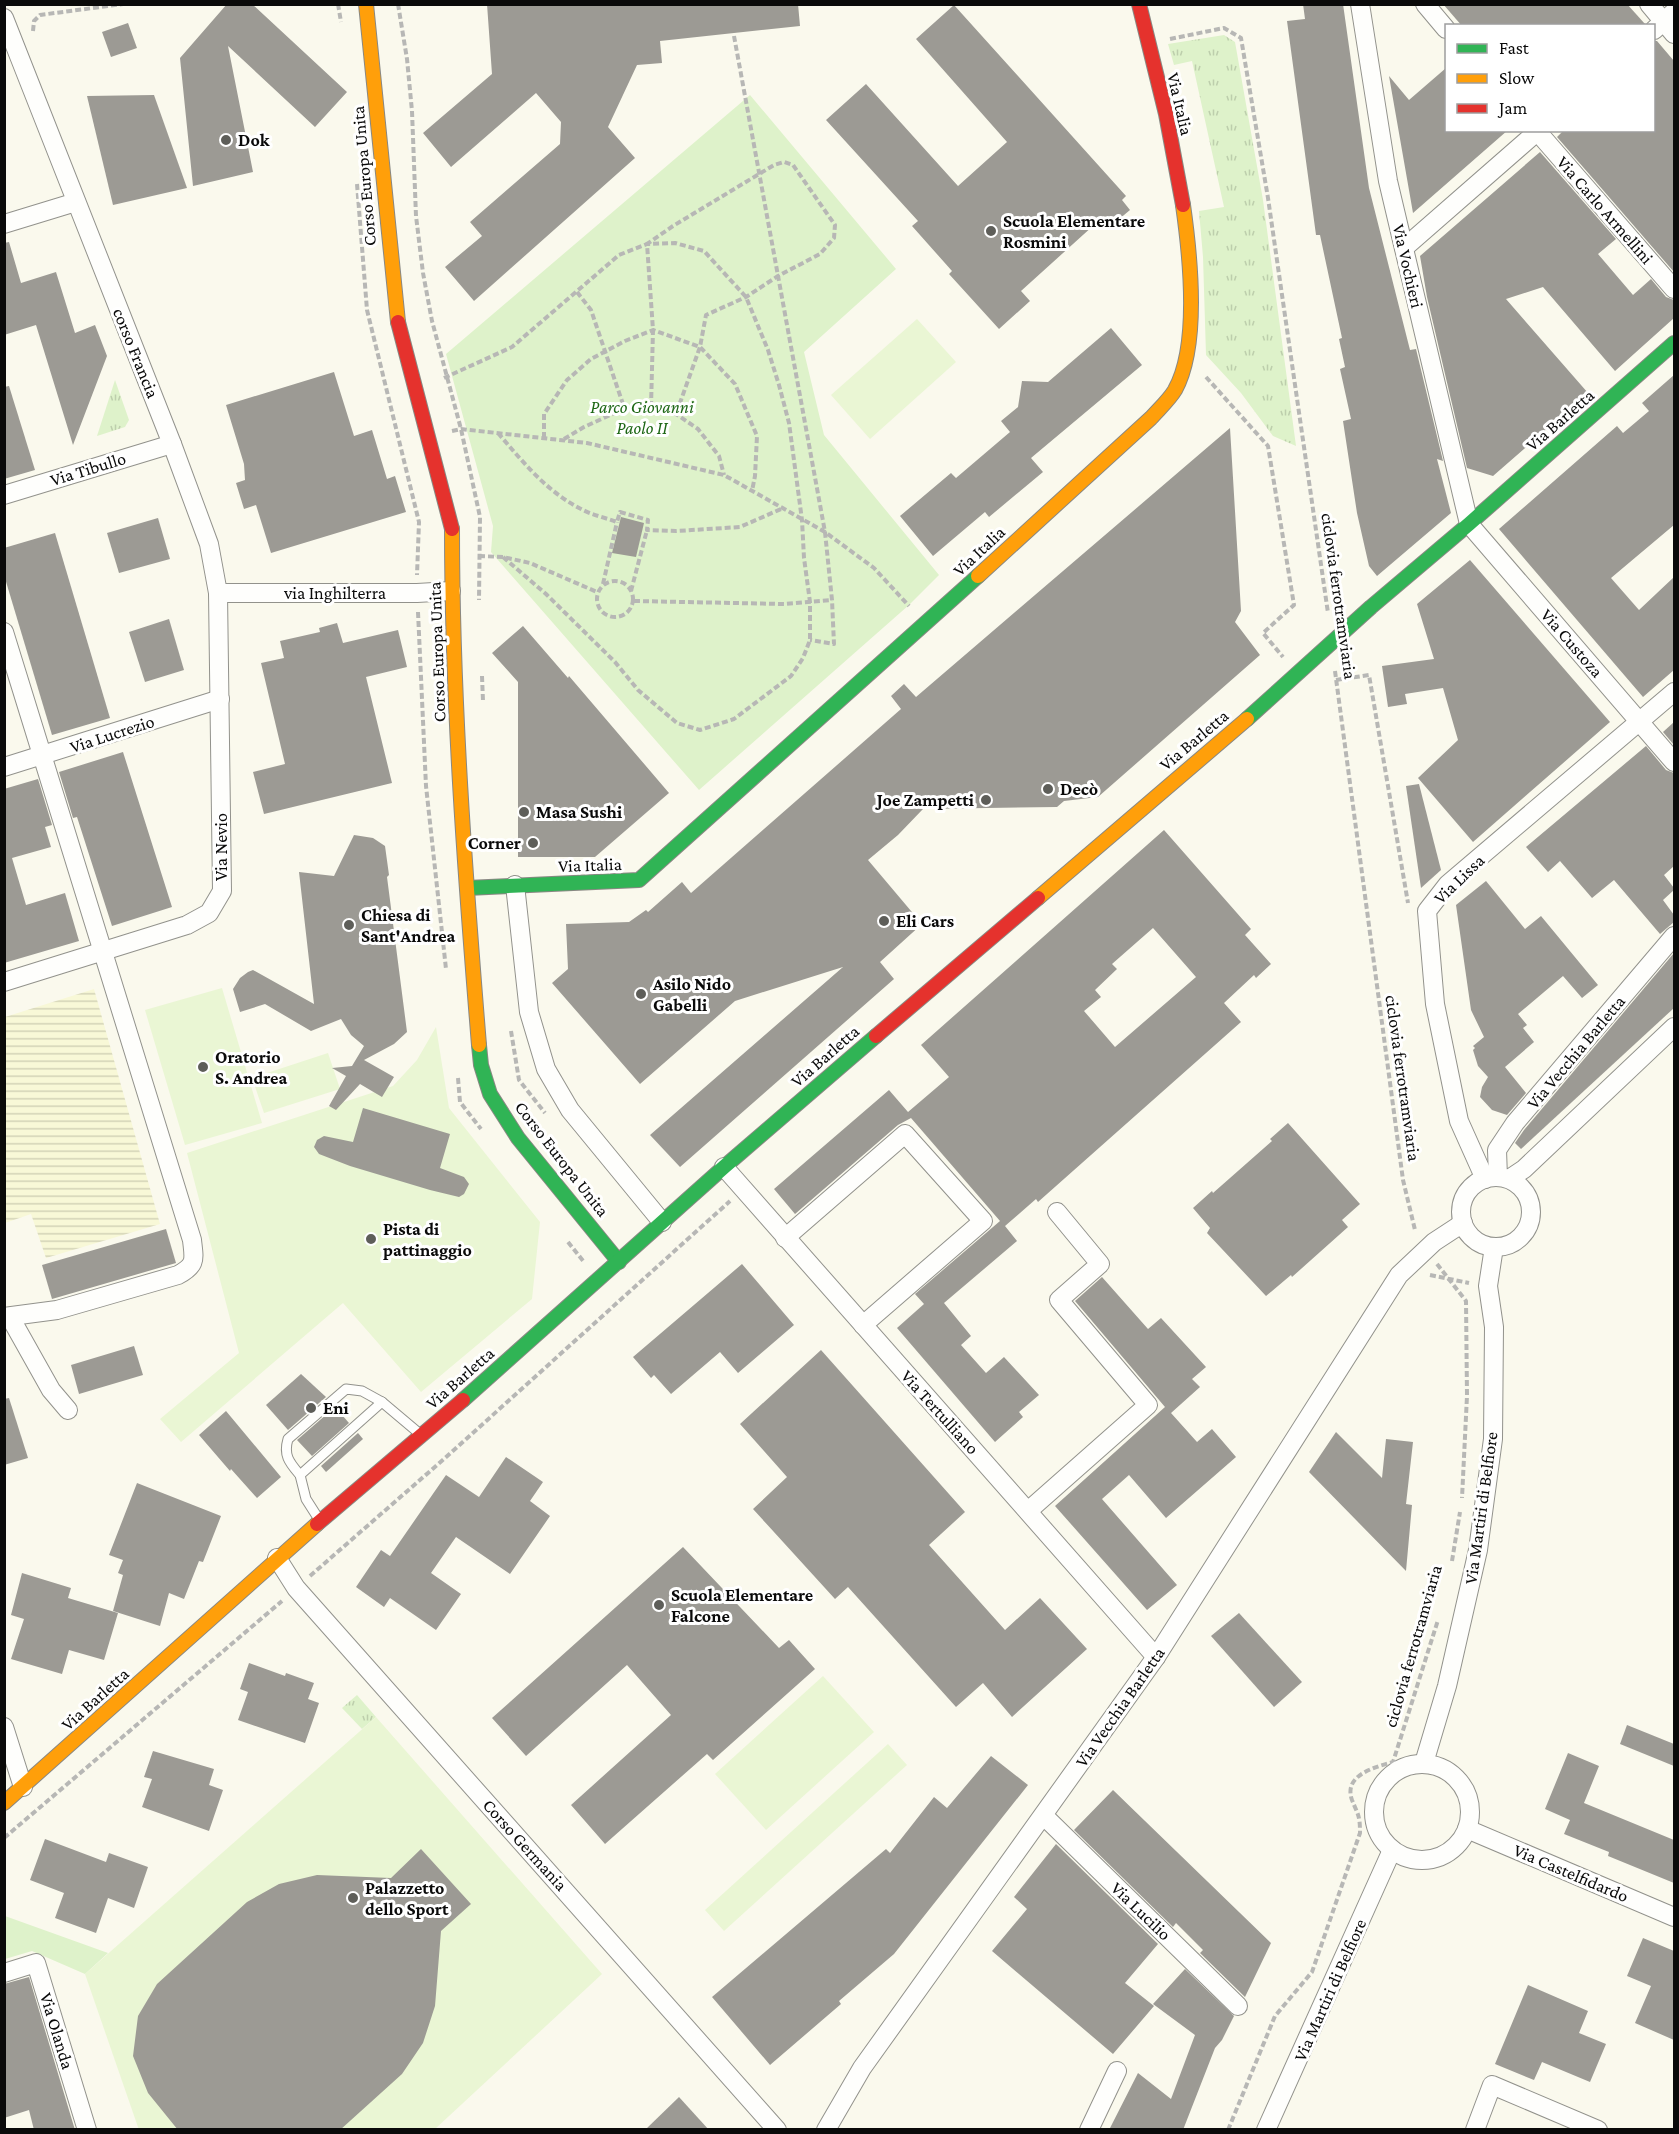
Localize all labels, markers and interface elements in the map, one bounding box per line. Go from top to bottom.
legend [1445,24,1655,132]
text: Fast [1499,38,1530,58]
text: Slow [1499,68,1535,88]
street label: Via Italia [1163,71,1197,137]
text: Jam [1497,98,1528,118]
street label: Corso Europa Unita [348,105,380,247]
place label: Dok [238,130,270,150]
marker: Dok [219,133,233,147]
street label: Via Carlo Armellini [1553,152,1657,268]
place label: Scuola Elementare Rosmini [1003,211,1145,252]
street label: Via Vochieri [1389,222,1427,310]
marker: Scuola Elementare Rosmini [984,224,998,238]
street label: corso Francia [109,305,163,401]
street label: Via Barletta [1522,385,1598,455]
park label: Parco Giovanni Paolo II [590,397,694,438]
street label: Via Tibullo [48,448,128,490]
street label: ciclovia ferrotramviaria [1317,511,1361,681]
street label: Via Italia [949,522,1009,580]
street label: Corso Europa Unita [425,581,449,723]
street label: via Inghilterra [283,583,386,603]
street label: Via Custoza [1537,605,1607,681]
street label: Via Barletta [1156,705,1232,775]
street label: Via Lucrezio [67,711,157,757]
place label: Decò [1060,779,1098,799]
marker: Decò [1041,782,1055,796]
place label: Joe Zampetti [875,790,975,810]
marker: Joe Zampetti [979,793,993,807]
place label: Masa Sushi [536,802,623,822]
marker: Masa Sushi [517,805,531,819]
street label: Via Nevio [211,813,231,881]
place label: Corner [468,833,521,853]
marker: Corner [526,836,540,850]
street label: Via Lissa [1430,850,1488,908]
street label: Via Italia [558,854,622,876]
place label: Chiesa di Sant'Andrea [361,905,456,946]
place label: Eli Cars [896,911,954,931]
marker: Eli Cars [877,914,891,928]
marker: Chiesa di Sant'Andrea [342,918,356,932]
place label: Asilo Nido Gabelli [652,974,731,1015]
marker: Asilo Nido Gabelli [634,987,648,1001]
street label: Via Vecchia Barletta [1523,991,1629,1113]
street label: ciclovia ferrotramviaria [1381,993,1425,1163]
street label: Via Barletta [787,1021,863,1091]
place label: Oratorio S. Andrea [215,1047,287,1088]
marker: Oratorio S. Andrea [196,1060,210,1074]
street label: Corso Europa Unita [511,1097,613,1221]
place label: Pista di pattinaggio [383,1219,472,1260]
marker: Pista di pattinaggio [364,1232,378,1246]
street label: Via Barletta [422,1343,498,1413]
street label: Via Tertulliano [897,1366,983,1458]
place label: Eni [323,1398,350,1418]
marker: Eni [304,1401,318,1415]
street label: Via Martiri di Belfiore [1460,1430,1502,1586]
street label: ciclovia ferrotramviaria [1380,1562,1446,1730]
place label: Scuola Elementare Falcone [671,1585,813,1626]
marker: Scuola Elementare Falcone [652,1598,666,1612]
street label: Via Vecchia Barletta [1071,1643,1169,1771]
street label: Via Barletta [57,1664,133,1734]
street label: Corso Germania [479,1795,571,1895]
street label: Via Castelfidardo [1511,1840,1631,1906]
place label: Palazzetto dello Sport [365,1878,449,1919]
street label: Via Lucilio [1107,1878,1175,1944]
marker: Palazzetto dello Sport [346,1891,360,1905]
street label: Via Martiri di Belfiore [1290,1916,1370,2064]
street label: Via Olanda [36,1990,78,2072]

